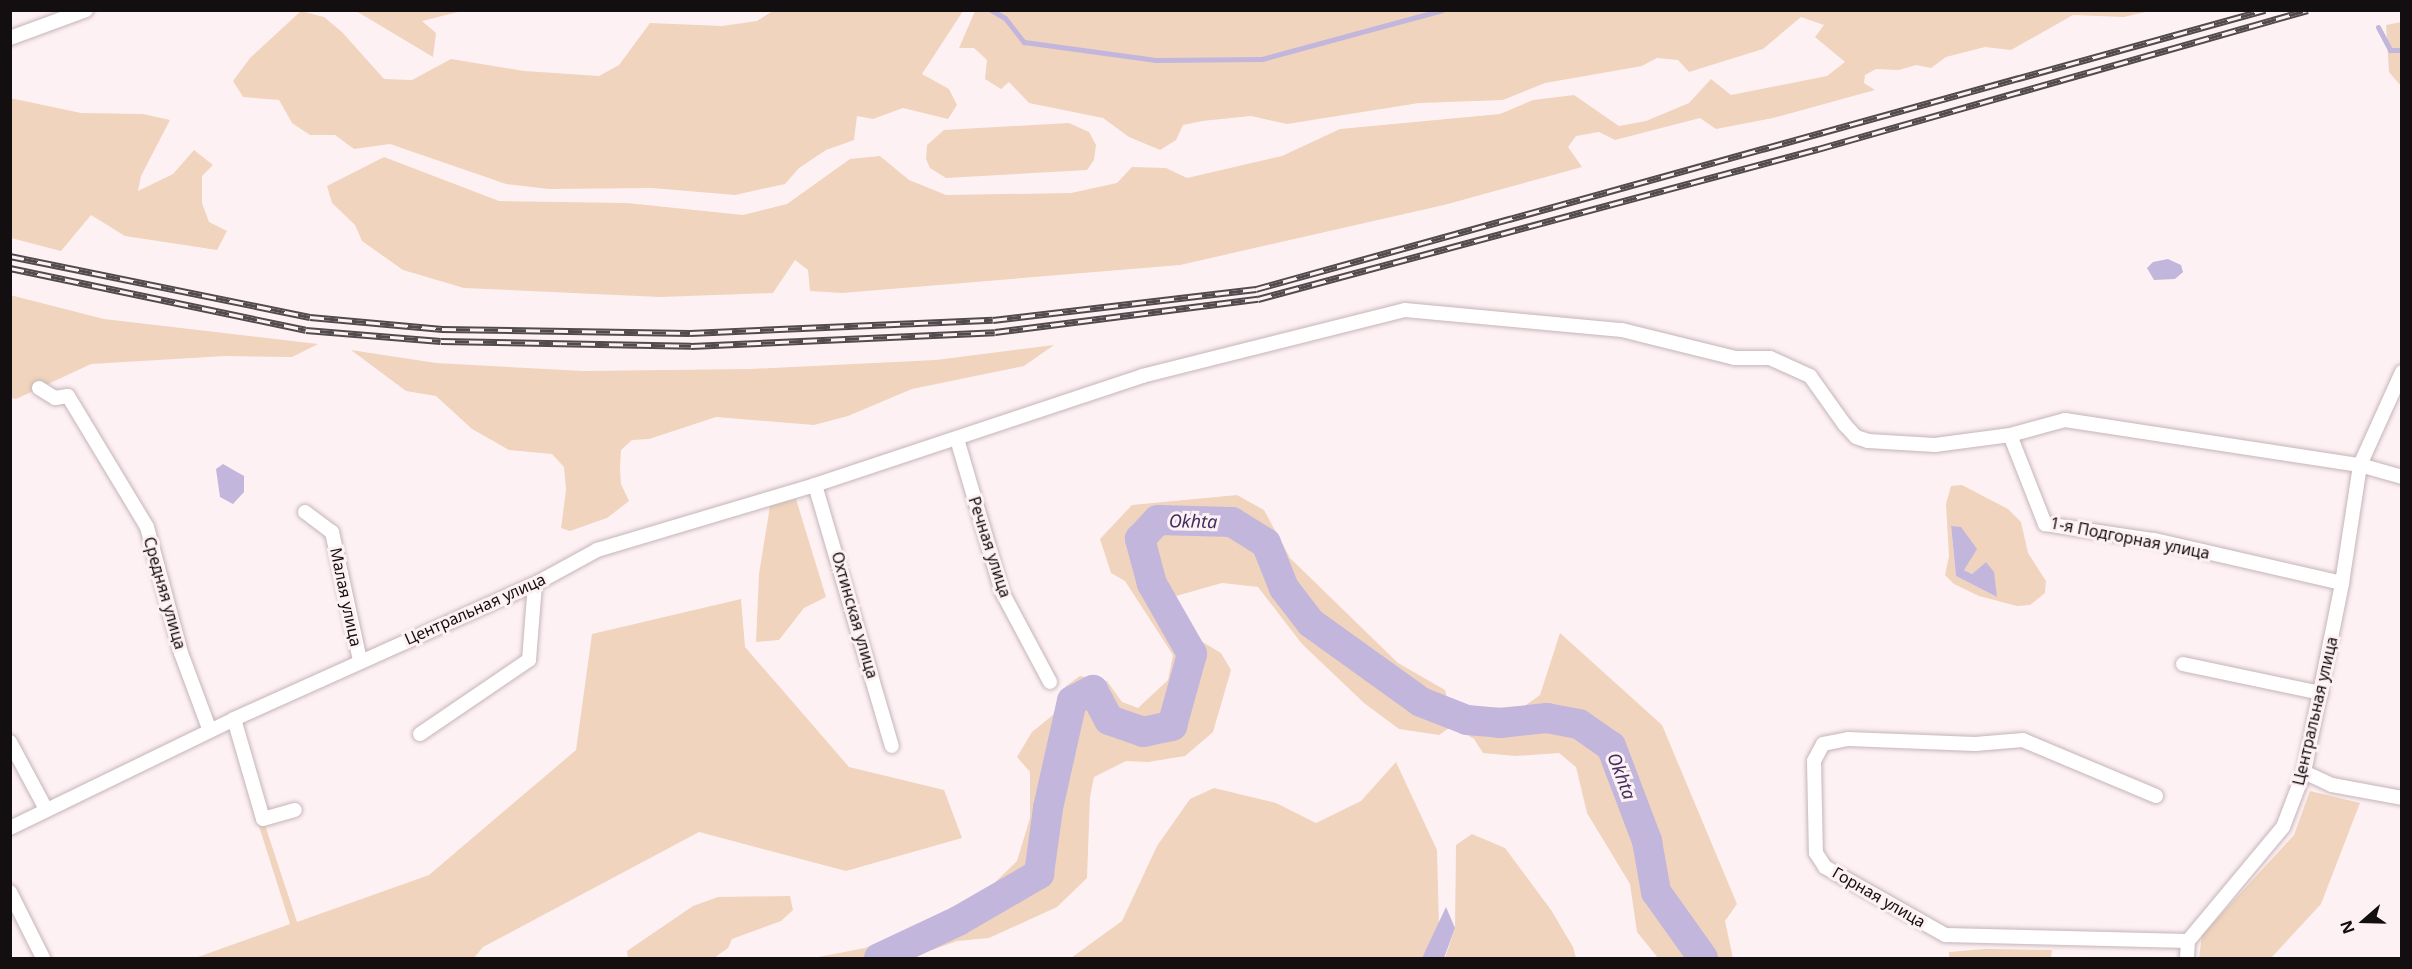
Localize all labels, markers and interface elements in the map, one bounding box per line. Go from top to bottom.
street label: Речная улица [965,494,1015,600]
water label: Okhta [1169,510,1217,532]
street label: 1-я Подгорная улица [2049,513,2211,563]
street label: Средняя улица [140,535,190,651]
street label: Малая улица [326,546,366,648]
street label: Охтинская улица [828,549,882,681]
street label: Центральная улица [402,569,548,649]
street label: Центральная улица [2289,635,2341,787]
water label: Okhta [1603,749,1641,803]
street label: Горная улица [1829,863,1929,931]
north arrow [2334,891,2394,951]
text: N [2335,917,2360,937]

